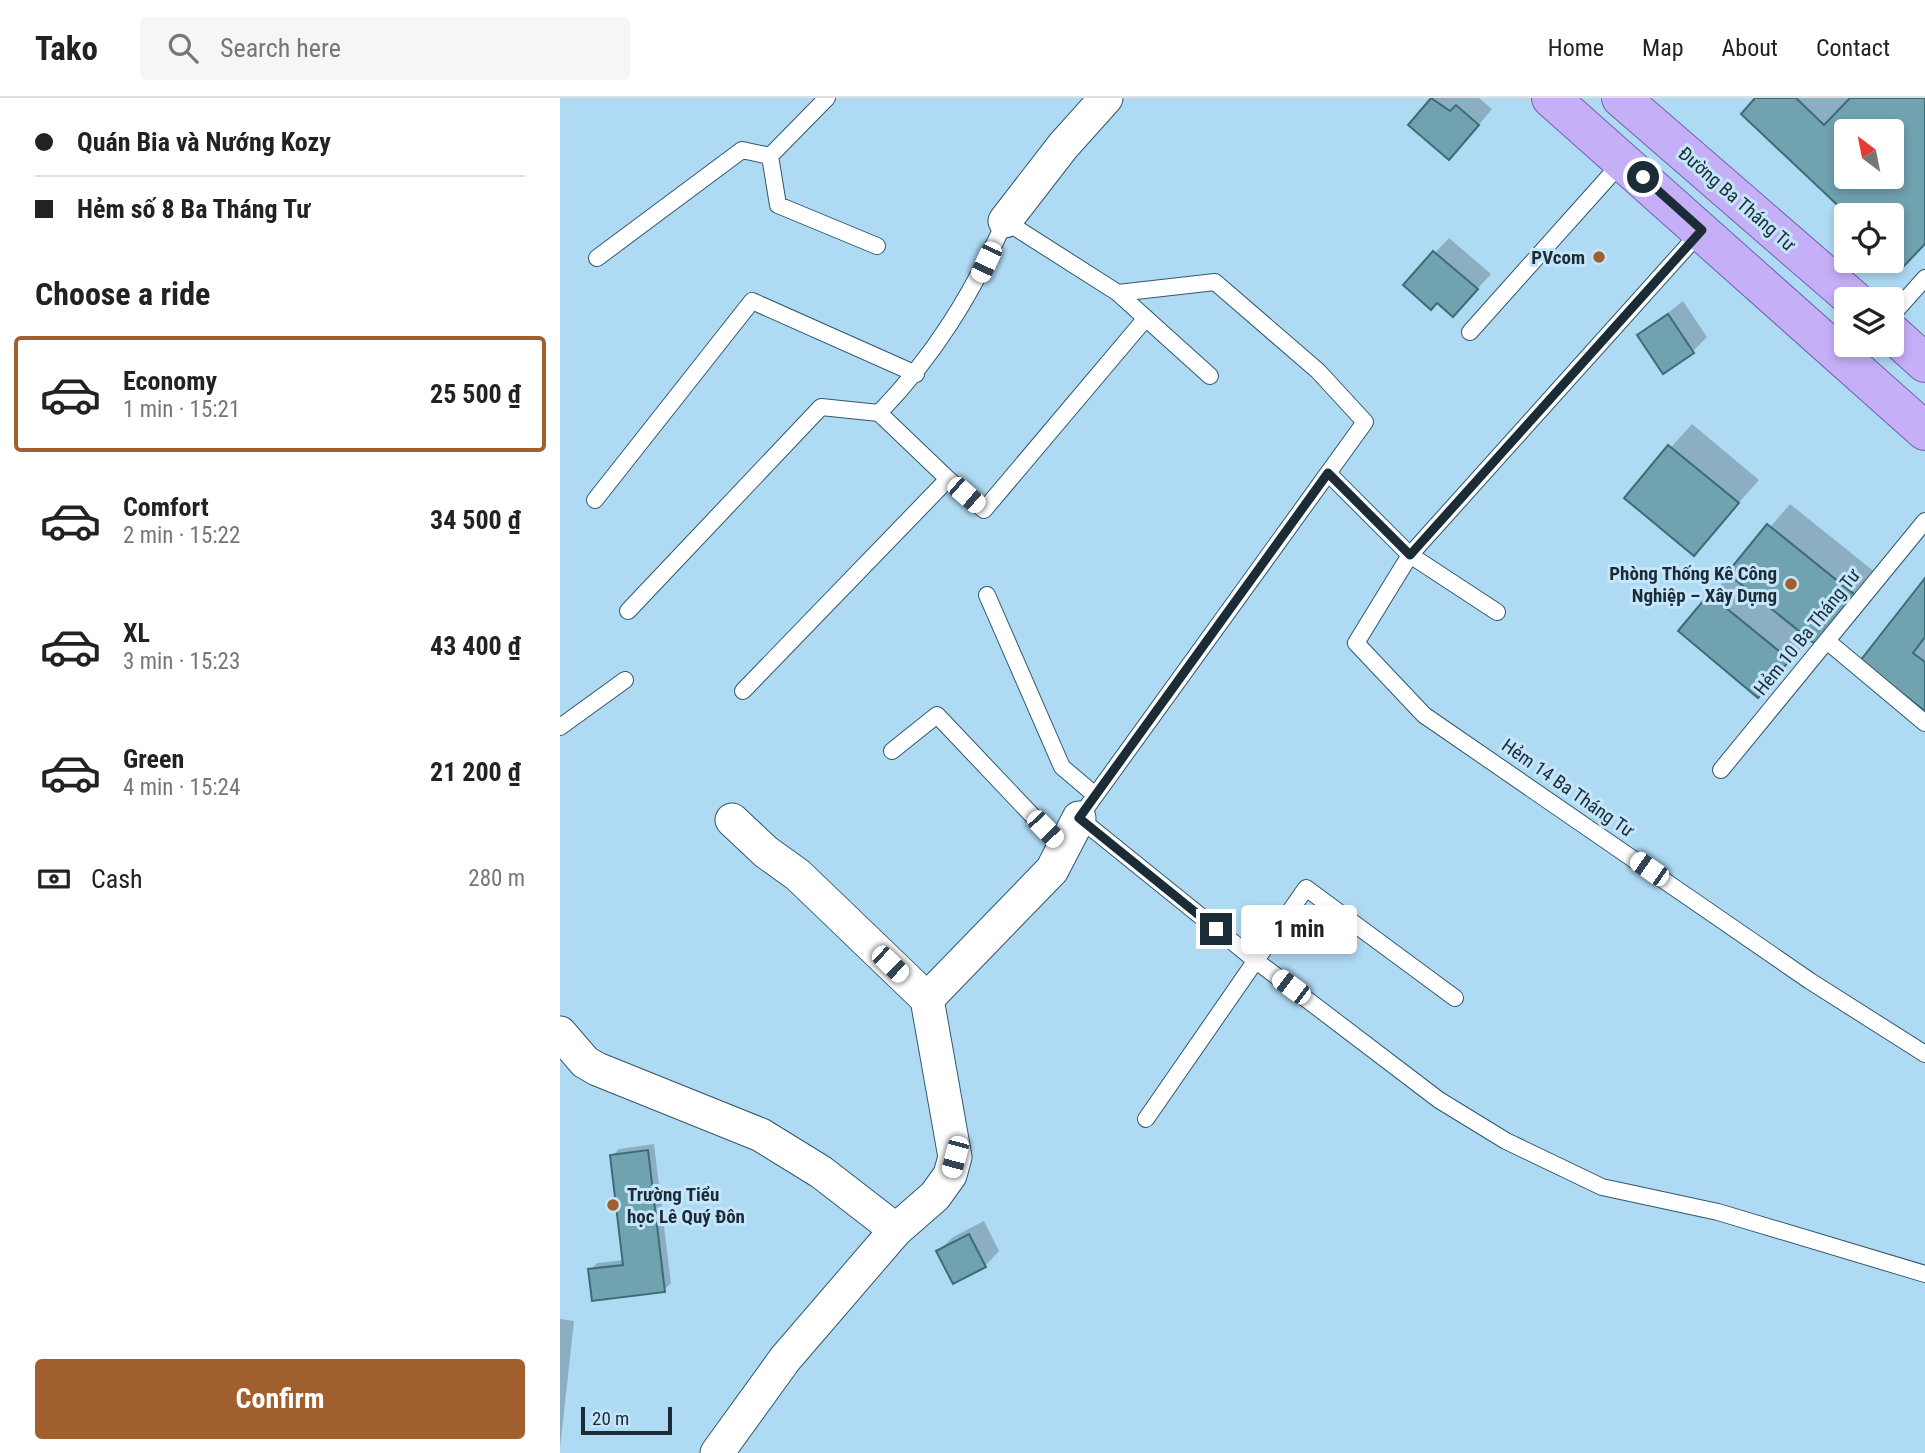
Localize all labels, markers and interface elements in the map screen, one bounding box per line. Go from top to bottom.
search box [140,17,630,80]
text: Tako [35,29,98,68]
icon: search [164,29,202,67]
text: Search here [220,33,341,63]
text: Home [1548,34,1604,62]
text: Map [1642,34,1684,62]
text: About [1722,34,1778,62]
text: Contact [1816,34,1890,62]
north arrow [1834,119,1904,189]
map controls [1834,119,1904,357]
text: Quán Bia và Nướng Kozy [77,127,331,157]
street label: Đường Ba Tháng Tư [1674,142,1801,256]
route start [1627,161,1659,193]
text: Hẻm số 8 Ba Tháng Tư [77,194,310,224]
button: locate [1834,203,1904,273]
car [968,239,1005,285]
place label: PVcom [1531,246,1585,269]
marker: PVcom [1591,249,1607,265]
text: Choose a ride [35,275,210,313]
button: layers [1834,287,1904,357]
icon: car [39,363,102,426]
text: Economy [123,366,217,396]
text: 25 500 ₫ [430,379,521,409]
text: 1 min · 15:21 [123,396,240,423]
car [944,473,989,517]
icon: car [39,489,102,552]
text: Comfort [123,492,209,522]
text: 34 500 ₫ [430,505,521,535]
text: 2 min · 15:22 [123,522,240,549]
place label: Phòng Thống Kê Công Nghiệp – Xây Dựng [1609,562,1777,607]
street label: Hẻm 10 Ba Tháng Tư [1749,564,1865,700]
marker: Phòng Thống Kê Công Nghiệp – Xây Dựng [1783,576,1799,592]
icon: car [39,615,102,678]
text: XL [123,618,150,648]
text: 43 400 ₫ [430,631,521,661]
text: 3 min · 15:23 [123,648,240,675]
street label: Hẻm 14 Ba Tháng Tư [1497,734,1639,843]
icon: car [39,741,102,804]
text: Green [123,744,184,774]
text: 21 200 ₫ [430,757,521,787]
text: 4 min · 15:24 [123,774,240,801]
car [1023,807,1068,851]
car [1626,848,1673,890]
icon: cash [35,860,73,898]
text: Cash [91,864,143,894]
text: 280 m [468,865,525,892]
callout: 1 min [1240,904,1356,954]
route end [1200,913,1232,945]
text: 1 min [1273,916,1325,943]
car [868,942,913,986]
car [1268,966,1315,1008]
car [940,1134,971,1180]
place label: Trường Tiểu học Lê Quý Đôn [627,1183,745,1228]
marker: Trường Tiểu học Lê Quý Đôn [605,1197,621,1213]
button: Confirm [35,1359,525,1439]
scale bar [581,1404,672,1436]
text: 20 m [592,1407,629,1430]

